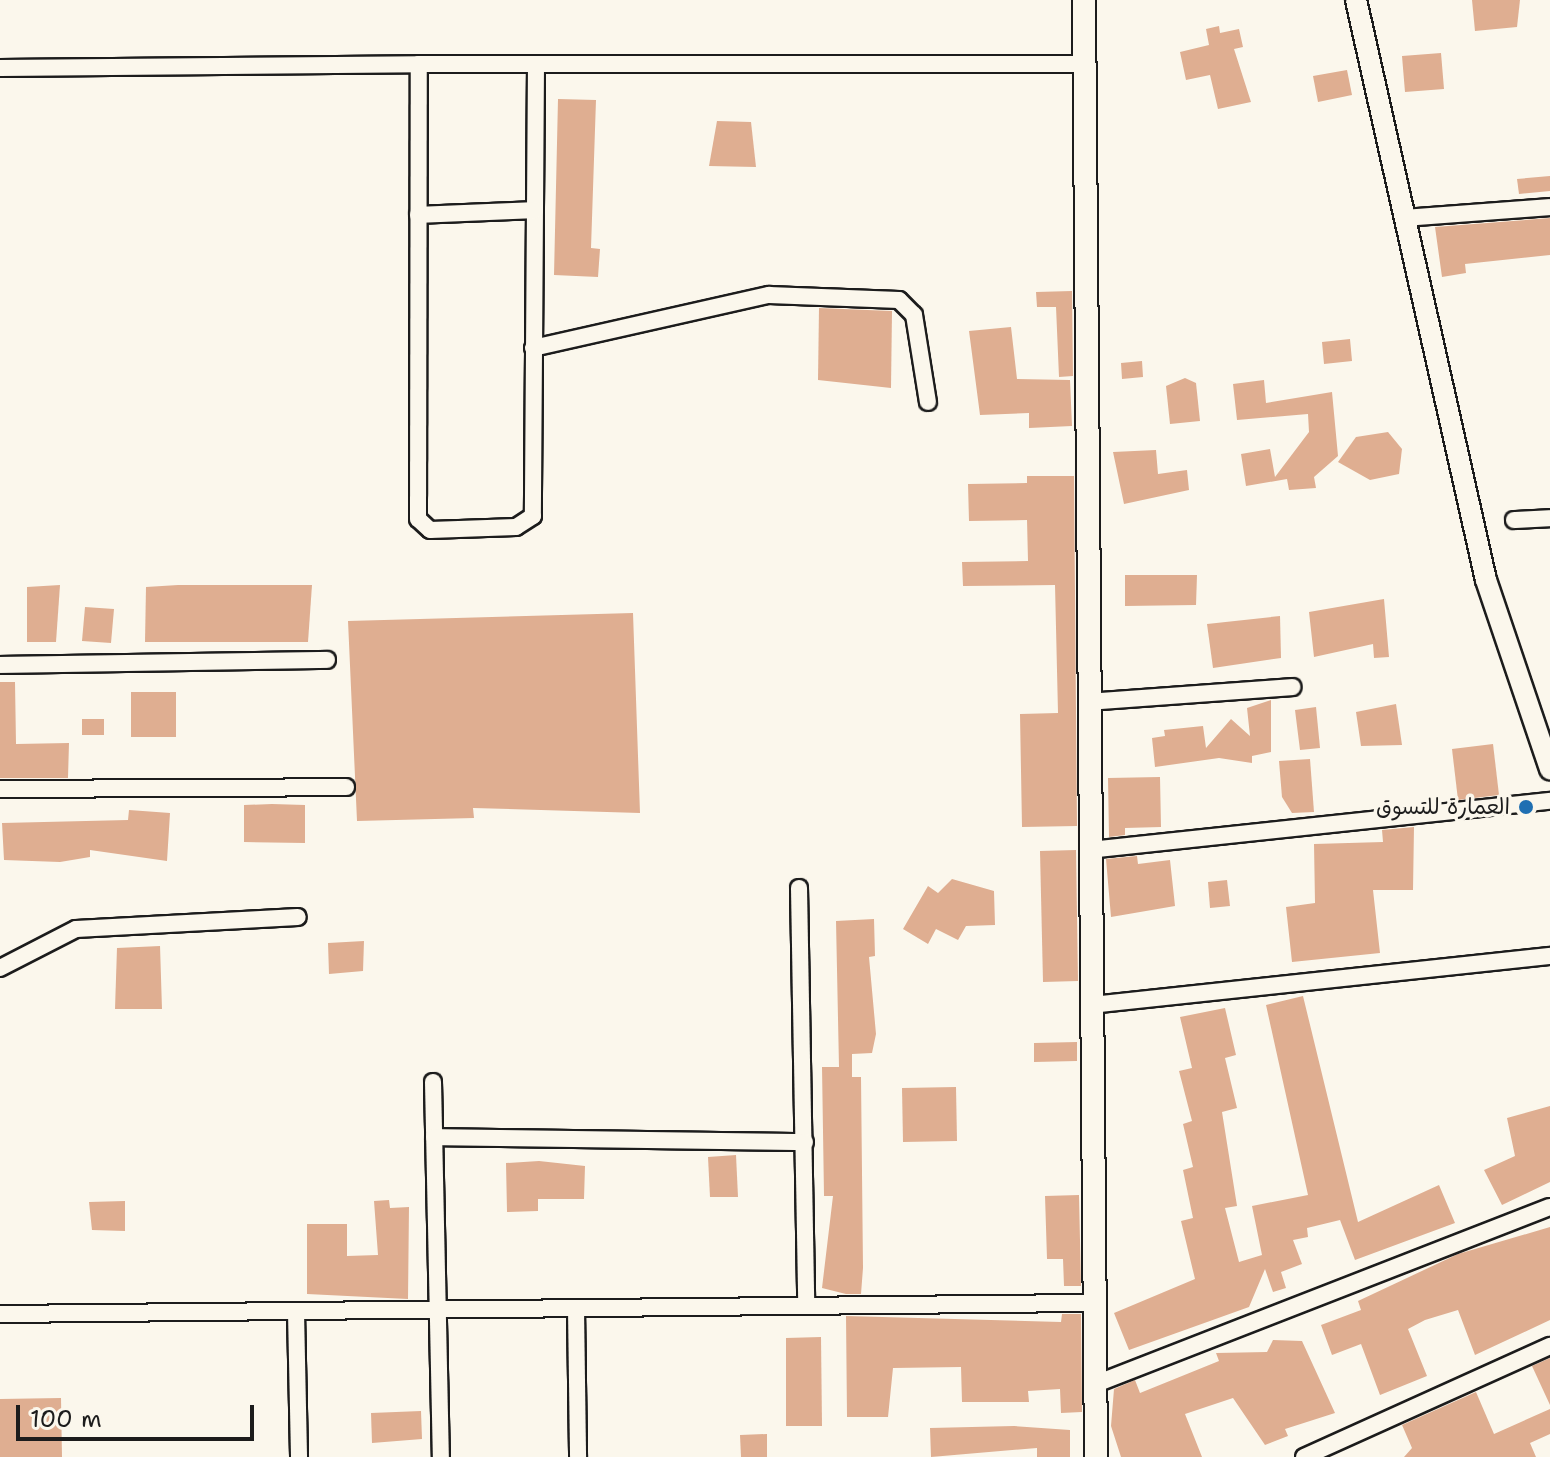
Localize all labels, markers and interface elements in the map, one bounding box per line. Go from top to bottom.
place label: العمارة للتسوق [1376,794,1510,820]
marker: العمارة للتسوق [1517,798,1535,816]
scale bar [20,1389,258,1439]
text: 100 m [30,1403,102,1435]

